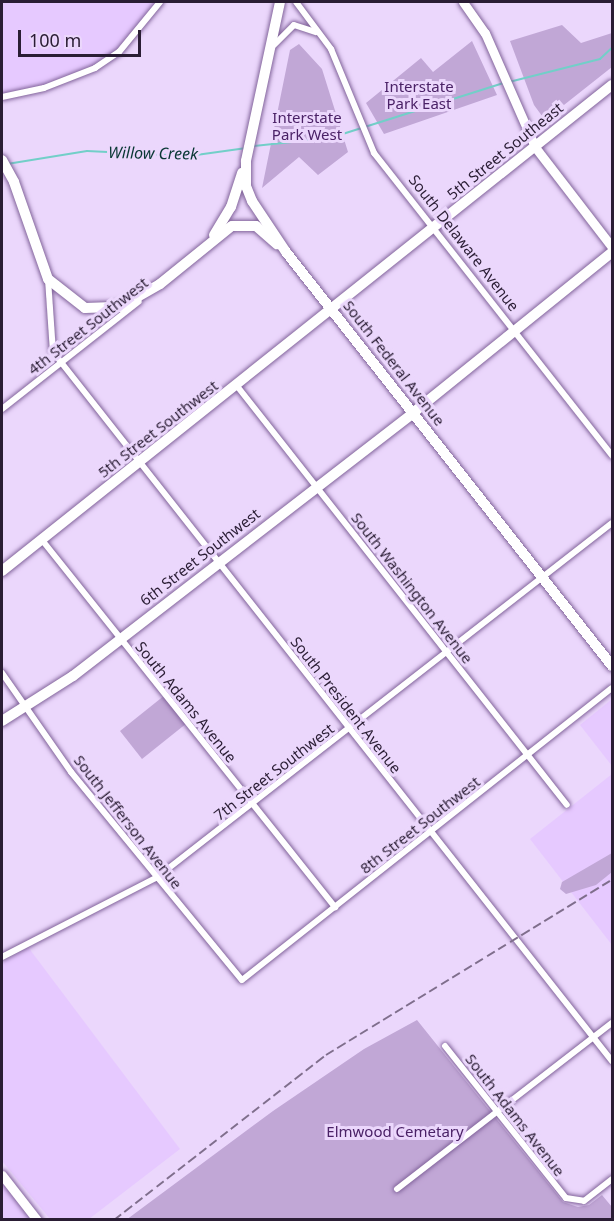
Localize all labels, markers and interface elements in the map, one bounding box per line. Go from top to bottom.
scale bar [21,18,144,56]
text: 100 m [29,28,81,52]
park label: Interstate Park East [384,77,454,112]
street label: 5th Street Southeast [444,99,566,203]
park label: Interstate Park West [272,108,342,143]
water label: Willow Creek [108,143,198,163]
street label: South Delaware Avenue [405,171,523,315]
street label: 4th Street Southwest [25,274,151,378]
street label: South Federal Avenue [340,297,448,429]
street label: 5th Street Southwest [95,377,221,481]
street label: 6th Street Southwest [137,505,263,609]
street label: South Washington Avenue [348,509,476,667]
street label: South President Avenue [287,633,405,777]
street label: South Adams Avenue [132,638,240,766]
street label: 7th Street Southwest [211,720,337,824]
street label: South Jefferson Avenue [70,752,186,892]
street label: 8th Street Southwest [357,773,483,877]
street label: South Adams Avenue [462,1050,568,1180]
park label: Elmwood Cemetary [326,1123,464,1141]

